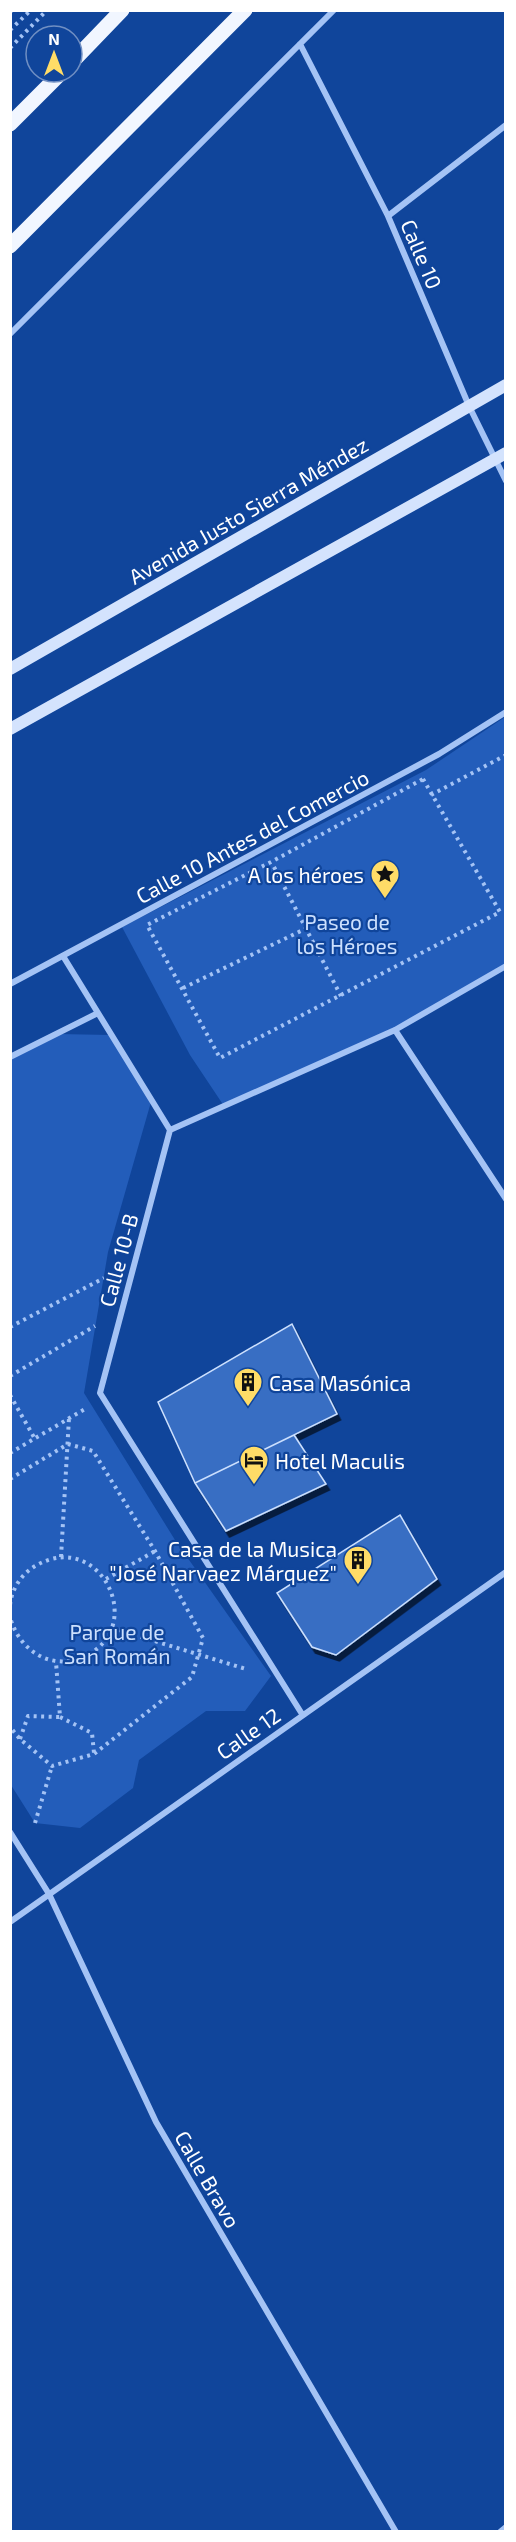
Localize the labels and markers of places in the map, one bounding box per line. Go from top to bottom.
place icon: A los héroes [369,858,401,900]
place label: A los héroes [248,862,364,887]
building icon: Casa Masónica [232,1366,264,1408]
place label: Casa Masónica [269,1370,411,1395]
hotel icon: Hotel Maculis [238,1444,270,1486]
place label: Hotel Maculis [275,1448,405,1473]
place label: Casa de la Musica "José Narvaez Márquez" [109,1536,337,1585]
building icon: Casa de la Musica "José Narvaez Márquez" [342,1544,374,1586]

